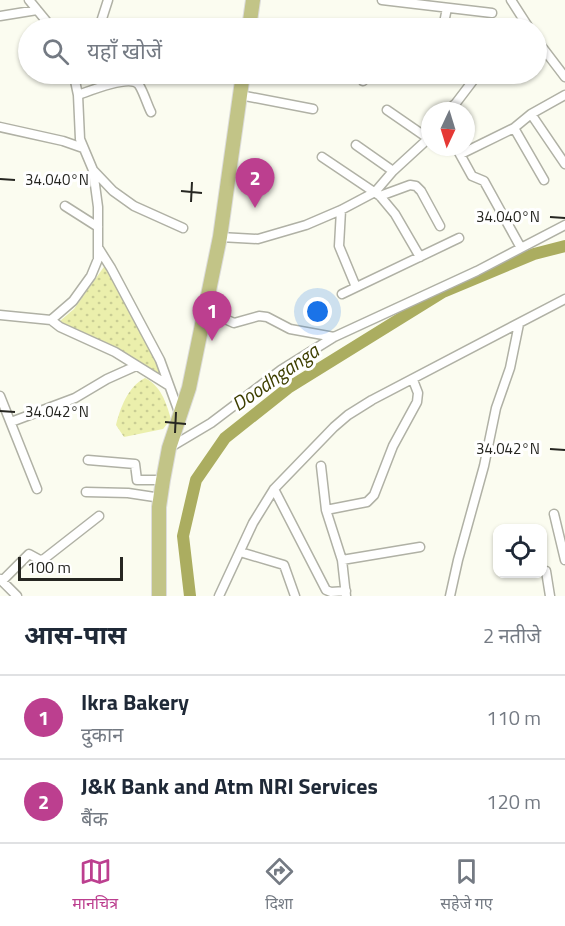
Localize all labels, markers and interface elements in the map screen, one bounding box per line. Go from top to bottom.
search box [18,18,547,84]
text: यहाँ खोजें [87,34,162,68]
icon: search [39,35,72,68]
north arrow [421,102,475,156]
pin: 2 [236,158,274,208]
text: 34.040°N [25,168,89,191]
text: 34.040°N [476,205,540,228]
pin: 1 [192,292,232,341]
your location [303,297,332,326]
water label: Doodhganga [225,335,326,419]
text: 34.042°N [25,400,89,423]
text: 34.042°N [476,437,540,460]
map controls [493,524,547,578]
button: locate [493,524,547,578]
scale bar [18,554,123,582]
text: 100 m [27,555,71,579]
text: आस-पास [24,615,126,654]
text: 2 नतीजे [483,620,541,651]
text: Ikra Bakery [81,685,189,719]
text: 1 [38,702,49,733]
text: 110 m [486,702,541,733]
text: दुकान [81,719,123,750]
text: J&K Bank and Atm NRI Services [81,769,378,803]
text: 2 [38,786,49,817]
text: 120 m [486,786,541,817]
text: बैंक [81,803,108,834]
tab: मानचित्र [72,855,118,916]
tab: दिशा [263,855,296,916]
tab: सहेजे गए [440,855,493,916]

